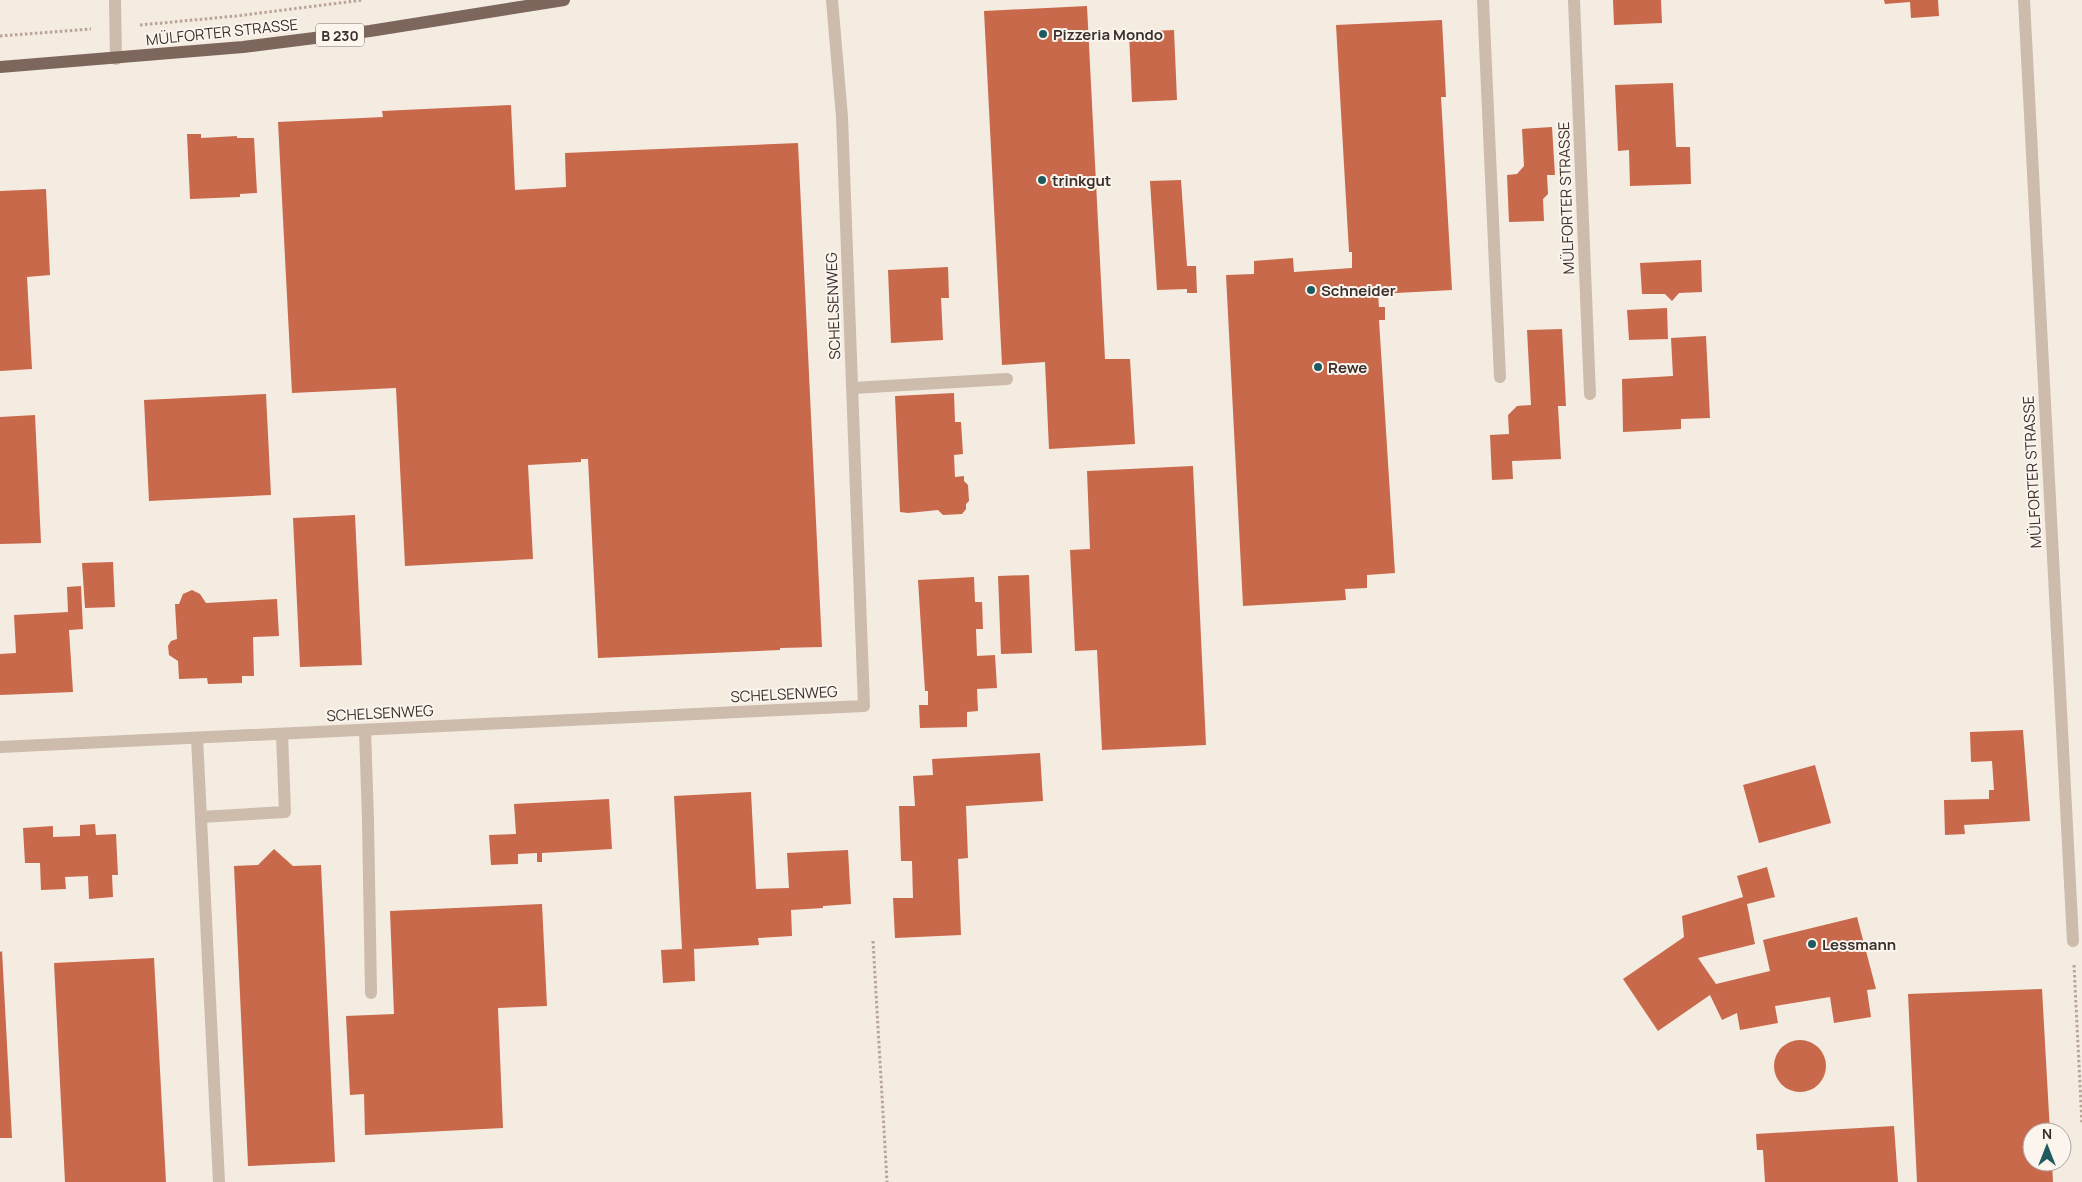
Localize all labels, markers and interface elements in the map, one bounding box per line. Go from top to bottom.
street label: MÜLFORTER STRASSE [145,14,299,50]
road number: B 230 [316,24,364,46]
place label: Pizzeria Mondo [1053,24,1163,45]
marker: Pizzeria Mondo [1037,28,1049,40]
street label: MÜLFORTER STRASSE [1553,121,1579,275]
place label: trinkgut [1052,170,1111,191]
marker: trinkgut [1036,174,1048,186]
street label: SCHELSENWEG [821,252,845,360]
place label: Schneider [1321,280,1396,301]
marker: Schneider [1305,284,1317,296]
place label: Rewe [1328,357,1367,378]
marker: Rewe [1312,361,1324,373]
street label: MÜLFORTER STRASSE [2018,395,2046,549]
street label: SCHELSENWEG [730,681,839,707]
street label: SCHELSENWEG [326,700,435,726]
place label: Lessmann [1822,934,1896,955]
marker: Lessmann [1806,938,1818,950]
north arrow [2022,1122,2072,1172]
text: N [2042,1124,2052,1143]

